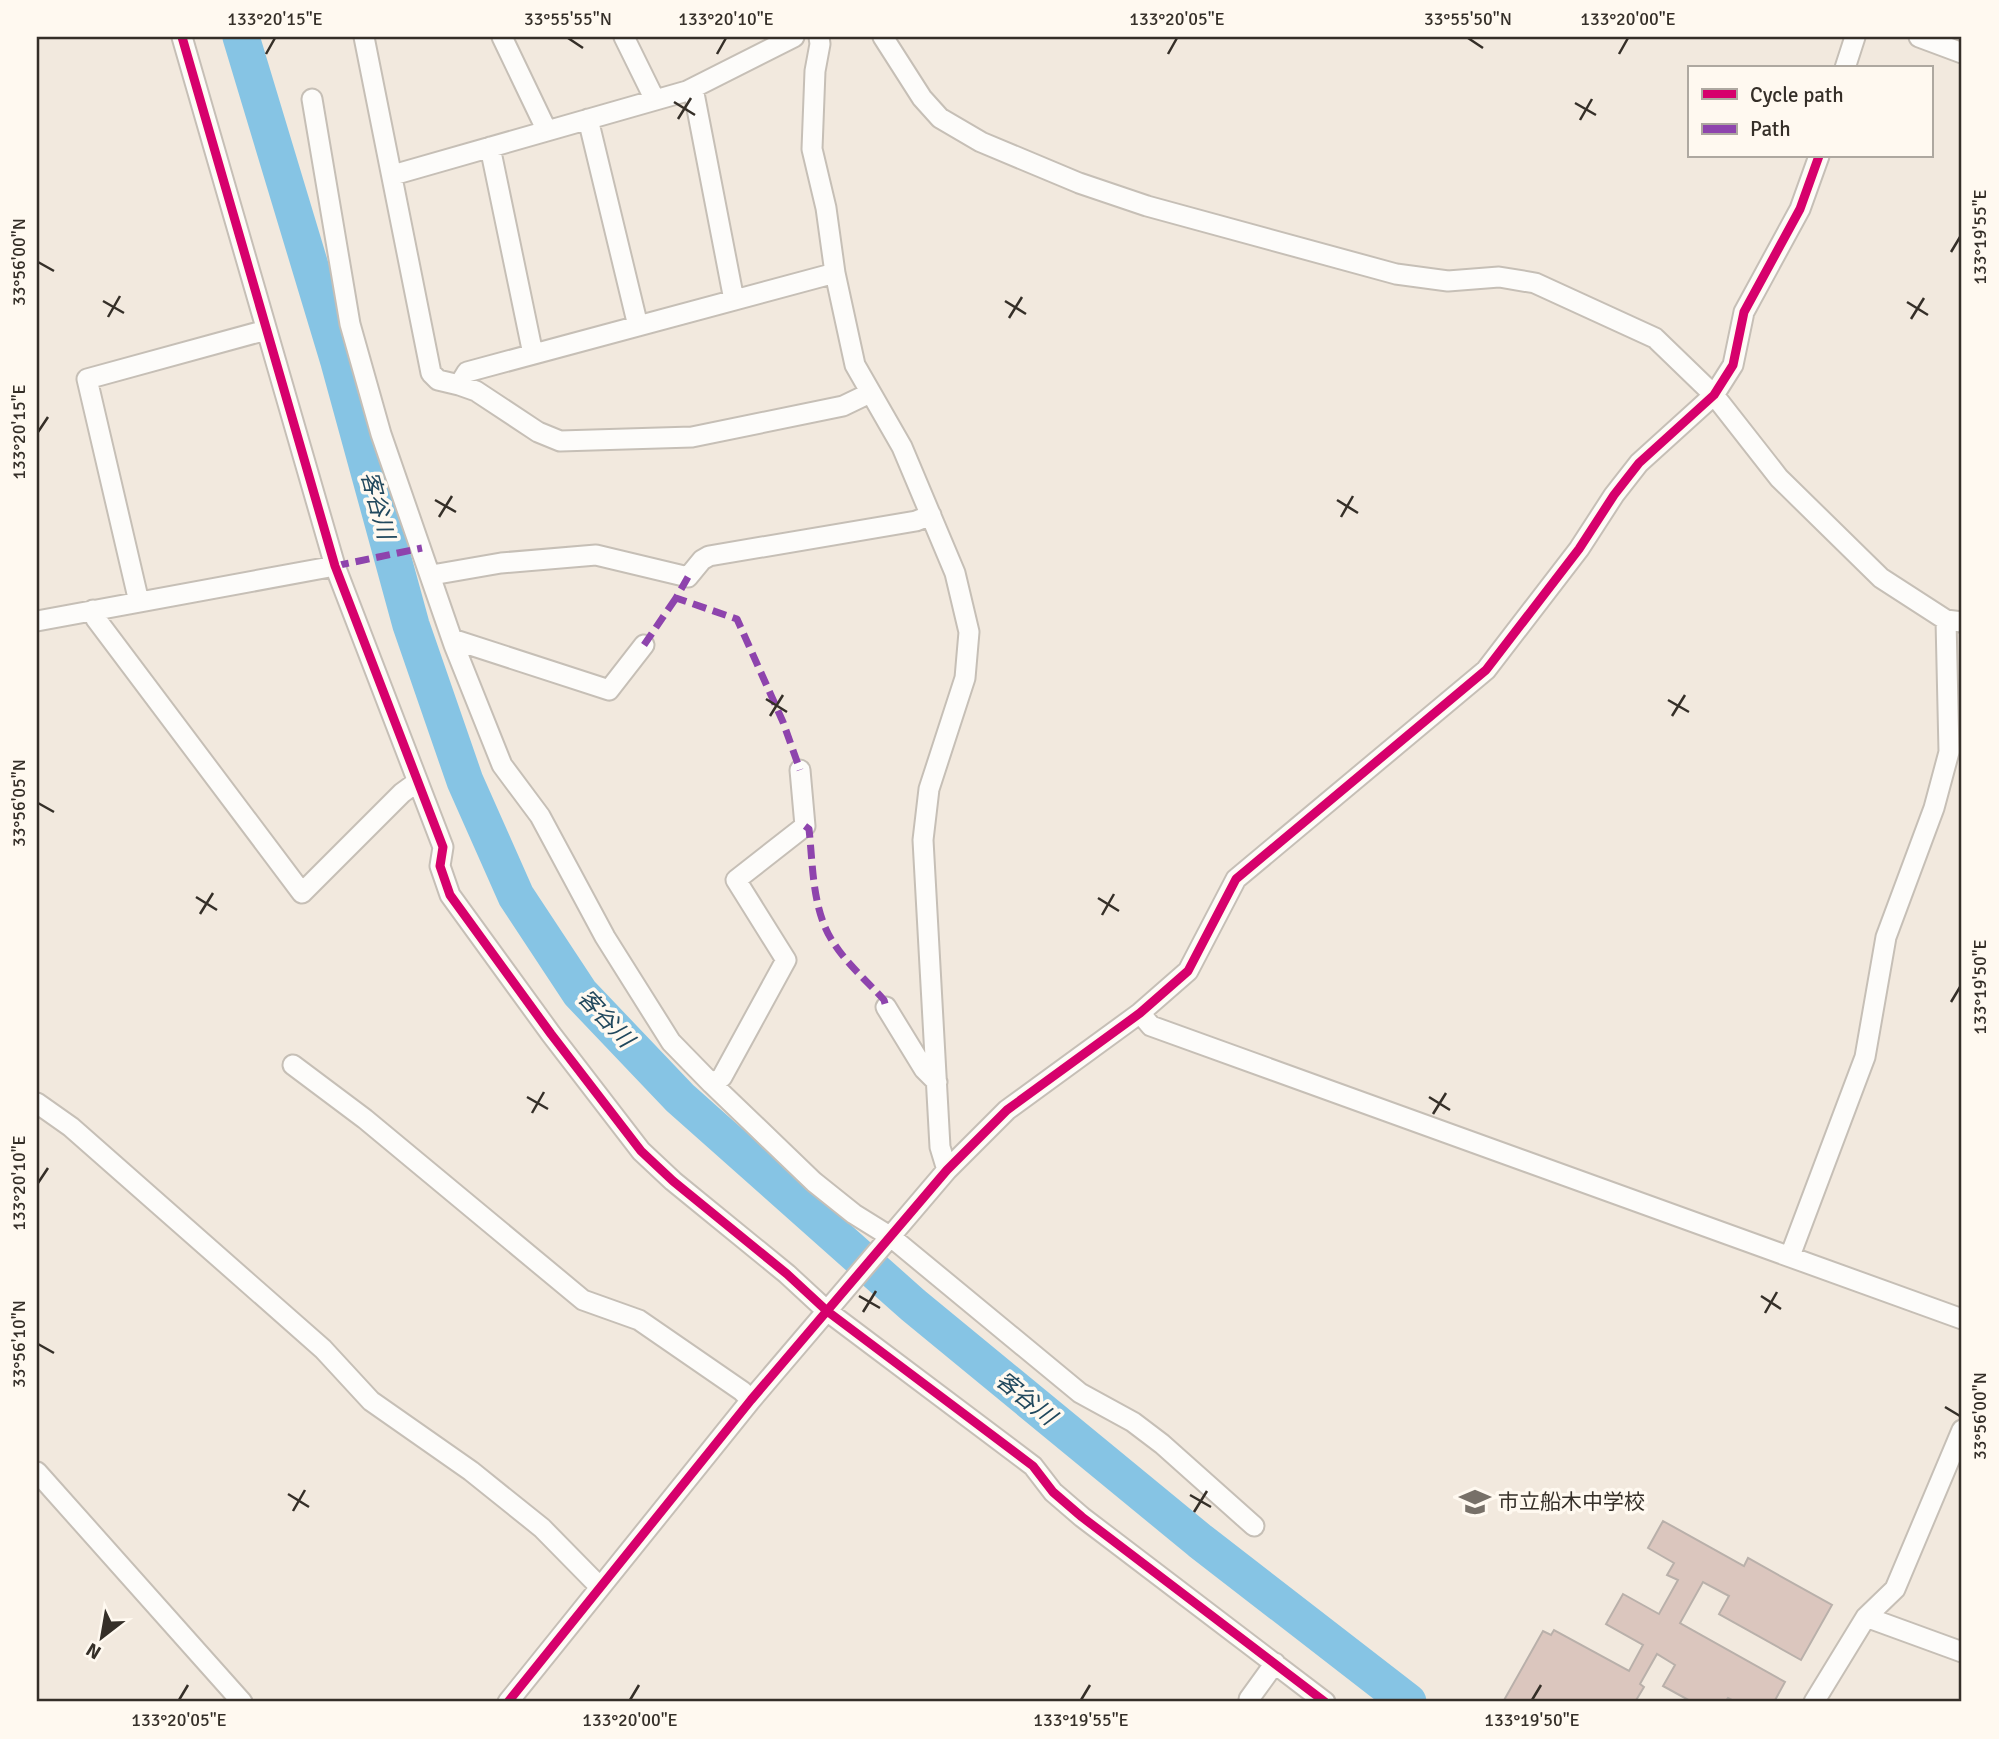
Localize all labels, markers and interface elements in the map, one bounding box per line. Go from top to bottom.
text: 133°20'15"E [227,8,323,30]
text: 33°55'55"N [524,8,612,30]
text: 133°20'10"E [678,8,774,30]
text: 133°20'05"E [1129,8,1225,30]
text: 33°55'50"N [1424,8,1512,30]
text: 133°20'00"E [1580,8,1676,30]
legend [1688,66,1932,158]
text: Cycle path [1750,82,1844,108]
text: Path [1750,116,1791,142]
text: 133°19'55"E [1969,189,1991,285]
text: 33°56'00"N [8,218,30,306]
text: 133°20'15"E [8,384,30,480]
water label: 客谷川 [355,468,401,545]
text: 33°56'05"N [8,759,30,847]
text: 133°19'50"E [1969,939,1991,1035]
water label: 客谷川 [572,983,642,1056]
text: 133°20'10"E [8,1135,30,1231]
text: 33°56'10"N [8,1300,30,1388]
water label: 客谷川 [990,1365,1064,1433]
text: 33°56'00"N [1969,1372,1991,1460]
school or university icon: 市立船木中学校 [1458,1485,1492,1519]
place label: 市立船木中学校 [1498,1489,1645,1515]
north arrow [66,1602,136,1672]
text: N [82,1637,106,1664]
text: 133°20'05"E [131,1709,227,1731]
text: 133°20'00"E [582,1709,678,1731]
text: 133°19'55"E [1033,1709,1129,1731]
text: 133°19'50"E [1484,1709,1580,1731]

